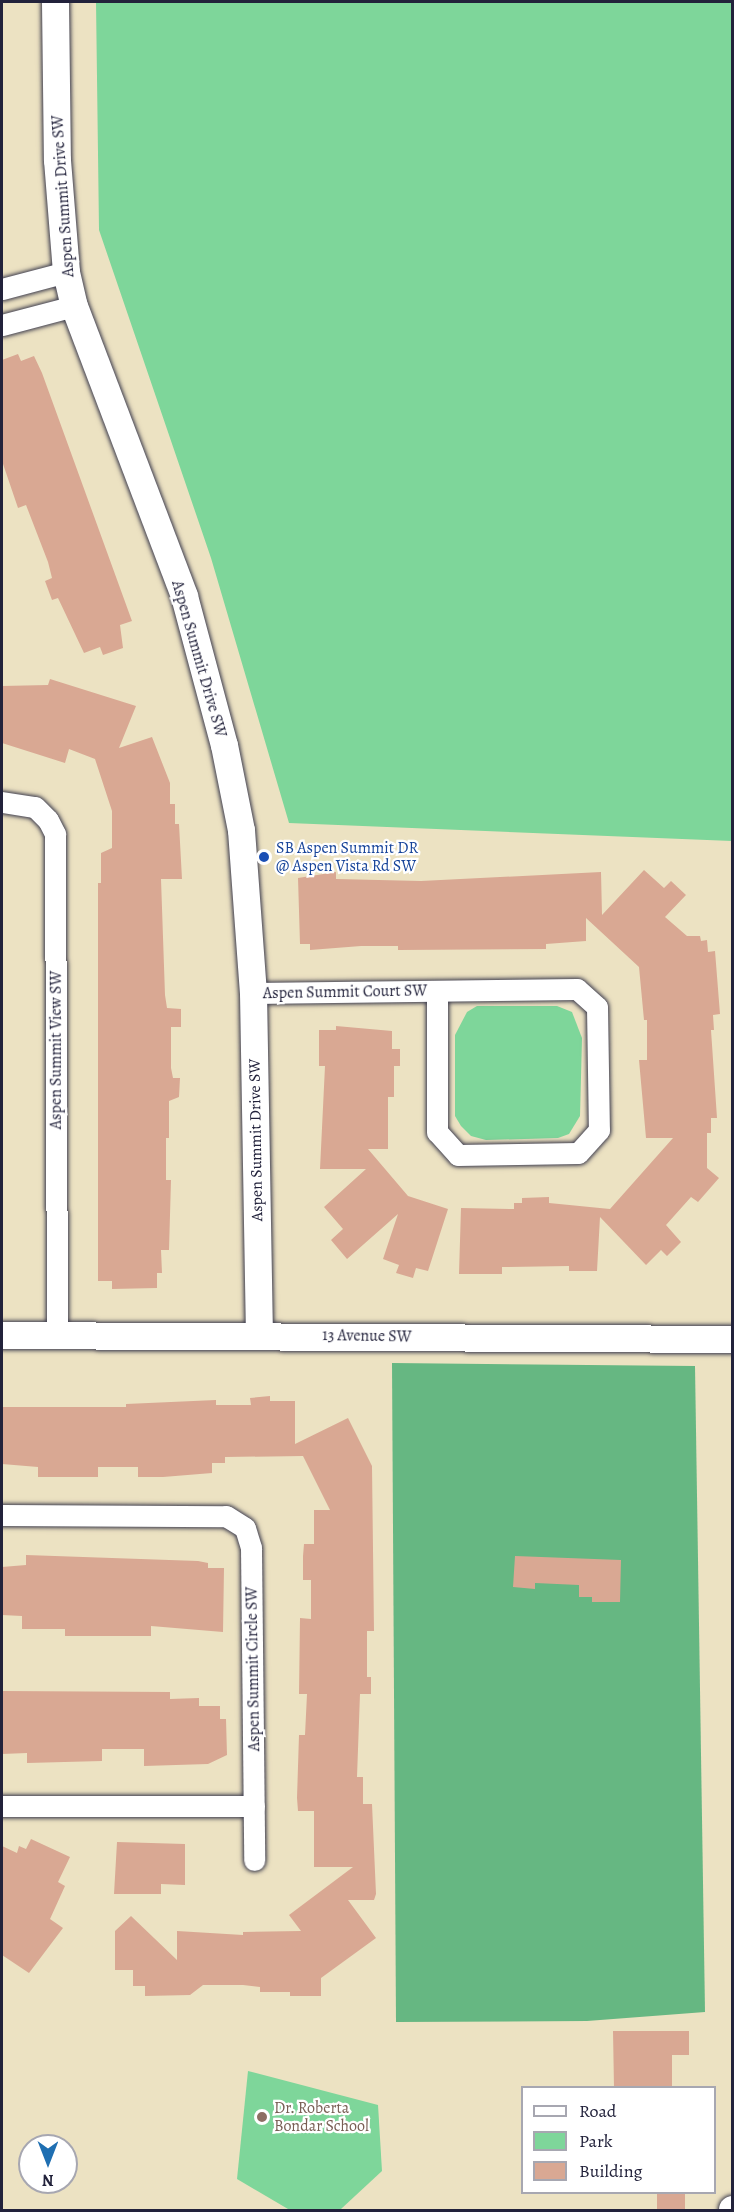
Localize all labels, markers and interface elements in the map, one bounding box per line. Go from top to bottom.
street label: Aspen Summit Drive SW [48,114,78,278]
street label: Aspen Summit Drive SW [167,578,231,740]
place label: SB Aspen Summit DR @ Aspen Vista Rd SW [276,838,418,876]
marker: SB Aspen Summit DR @ Aspen Vista Rd SW [257,850,271,864]
street label: Aspen Summit View SW [46,971,66,1129]
street label: Aspen Summit Court SW [263,981,427,1003]
street label: Aspen Summit Drive SW [245,1059,267,1221]
street label: 13 Avenue SW [322,1326,412,1346]
street label: Aspen Summit Circle SW [242,1587,264,1751]
legend [521,2086,716,2194]
place label: Dr. Roberta Bondar School [274,2098,369,2136]
text: Road [579,2099,616,2123]
marker: Dr. Roberta Bondar School [255,2110,269,2124]
text: Park [579,2129,613,2153]
north arrow [18,2134,78,2194]
text: Building [579,2159,643,2183]
text: N [42,2169,54,2191]

